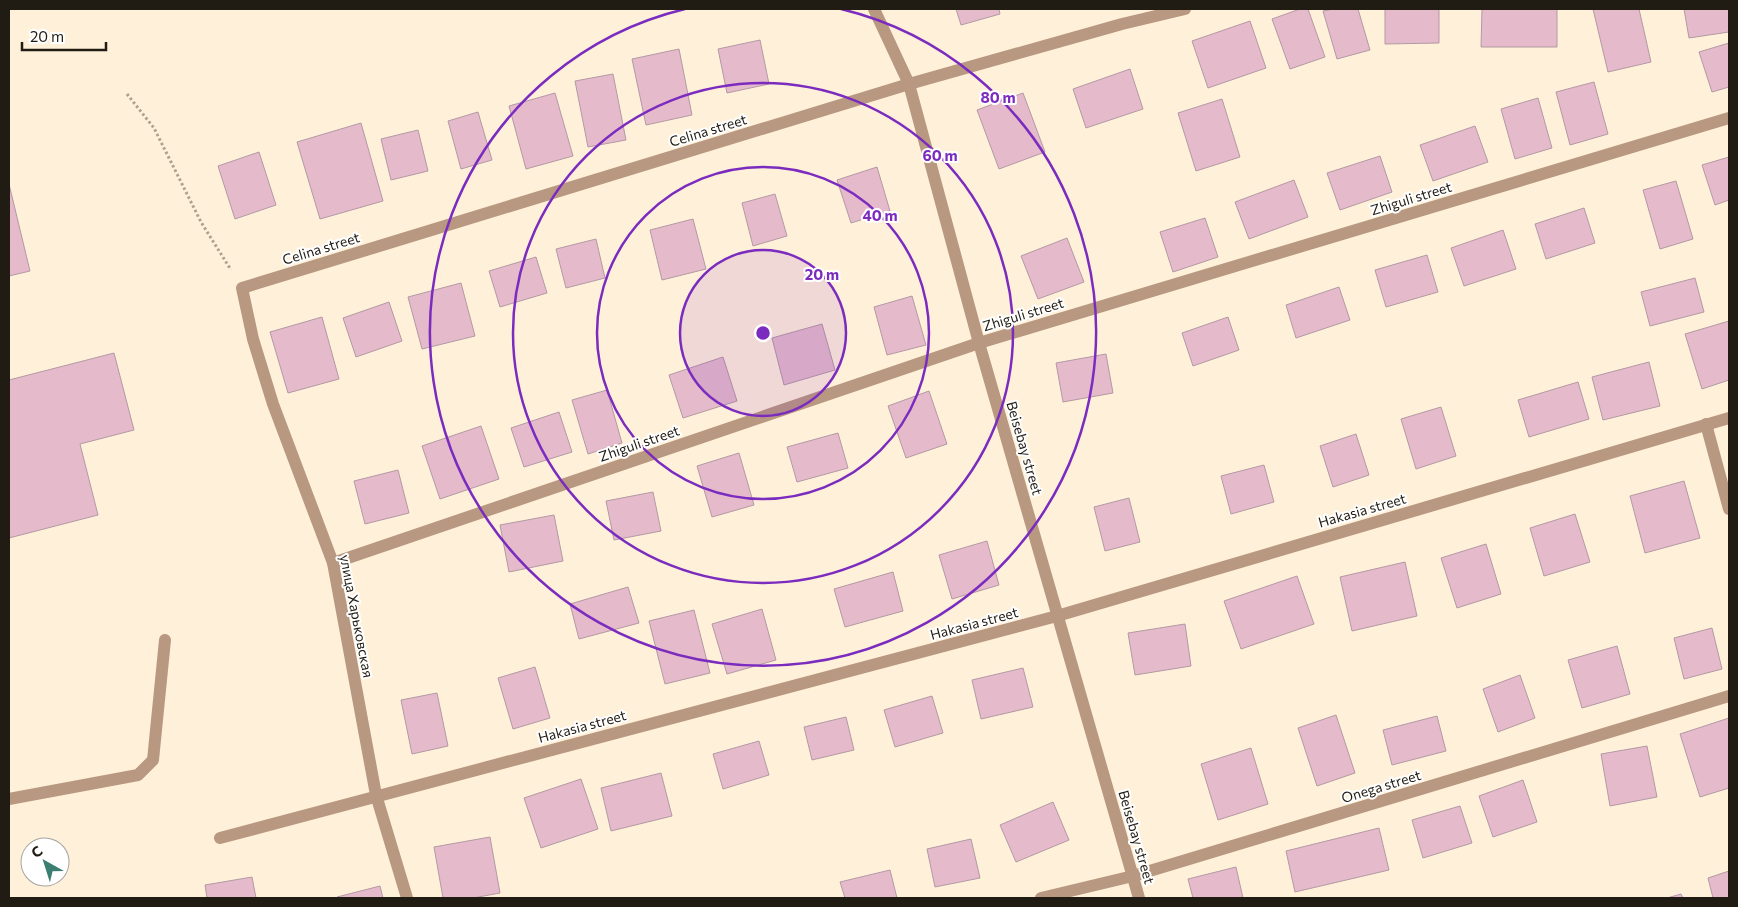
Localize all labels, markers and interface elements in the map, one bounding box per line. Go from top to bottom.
scale bar [22,20,106,52]
text: 20 m [30,27,64,45]
text: 80 m [980,88,1016,106]
street label: Celina street [667,110,749,150]
text: 60 m [922,146,958,164]
street label: Zhiguli street [1368,178,1454,218]
text: 40 m [862,206,898,224]
street label: Celina street [280,228,362,268]
text: 20 m [805,265,839,283]
street label: Zhiguli street [980,294,1066,334]
centre of rings [754,324,772,342]
street label: Beisebay street [1003,399,1047,497]
street label: Zhiguli street [596,421,682,465]
street label: Hakasia street [1316,489,1408,531]
street label: улица Харьковская [337,553,377,679]
street label: Hakasia street [928,603,1020,643]
street label: Hakasia street [536,706,628,746]
street label: Onega street [1339,766,1423,806]
street label: Beisebay street [1115,788,1159,886]
north arrow [20,837,70,887]
text: С [27,842,46,861]

